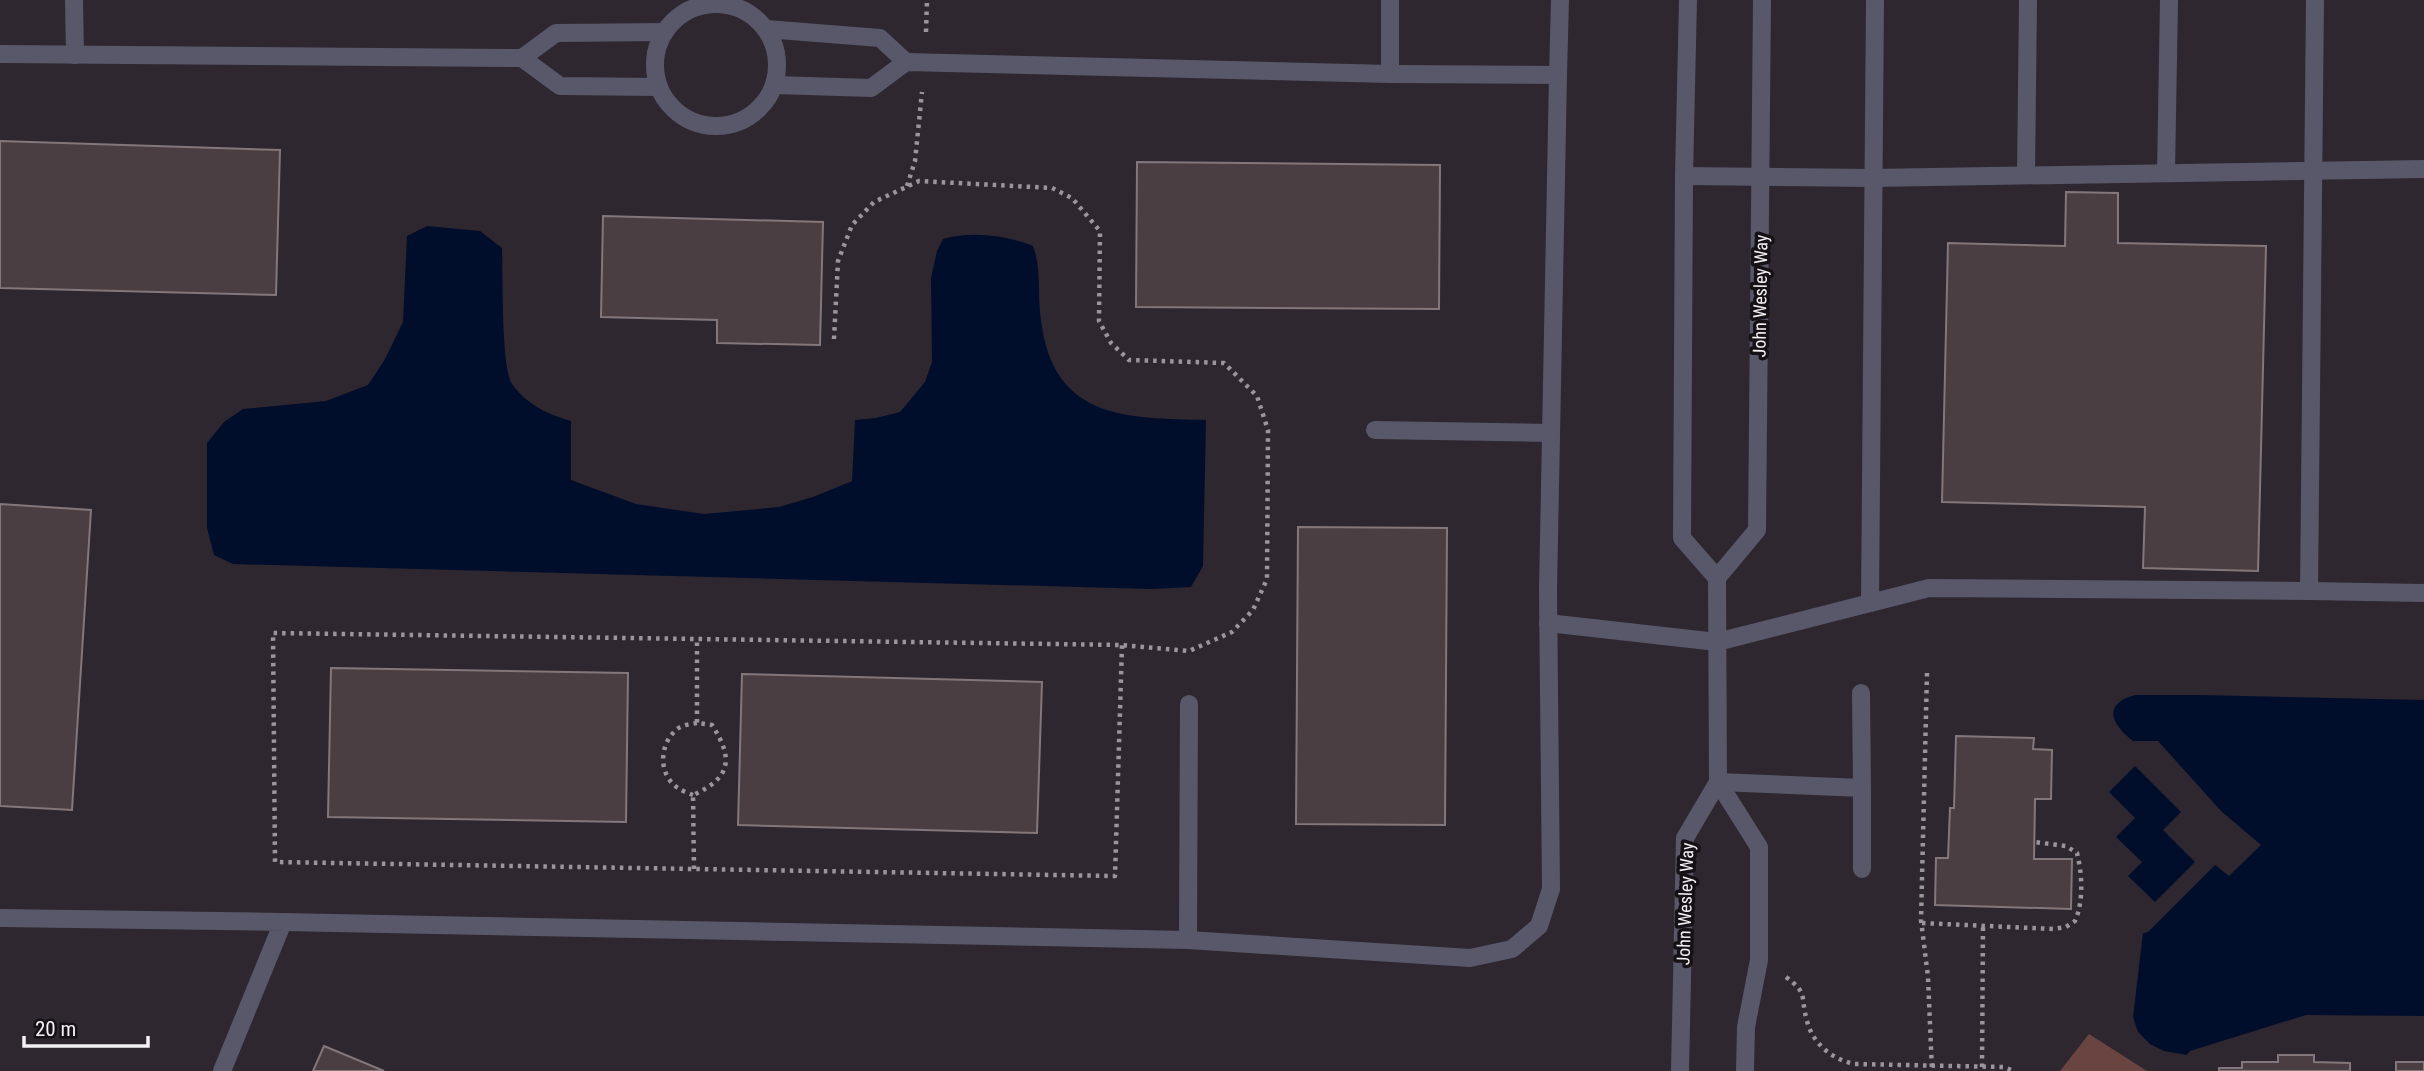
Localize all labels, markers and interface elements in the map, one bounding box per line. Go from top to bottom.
street label: John Wesley Way [1748,234,1772,358]
street label: John Wesley Way [1672,842,1698,966]
scale bar [24,1004,149,1048]
text: 20 m [35,1017,76,1041]

